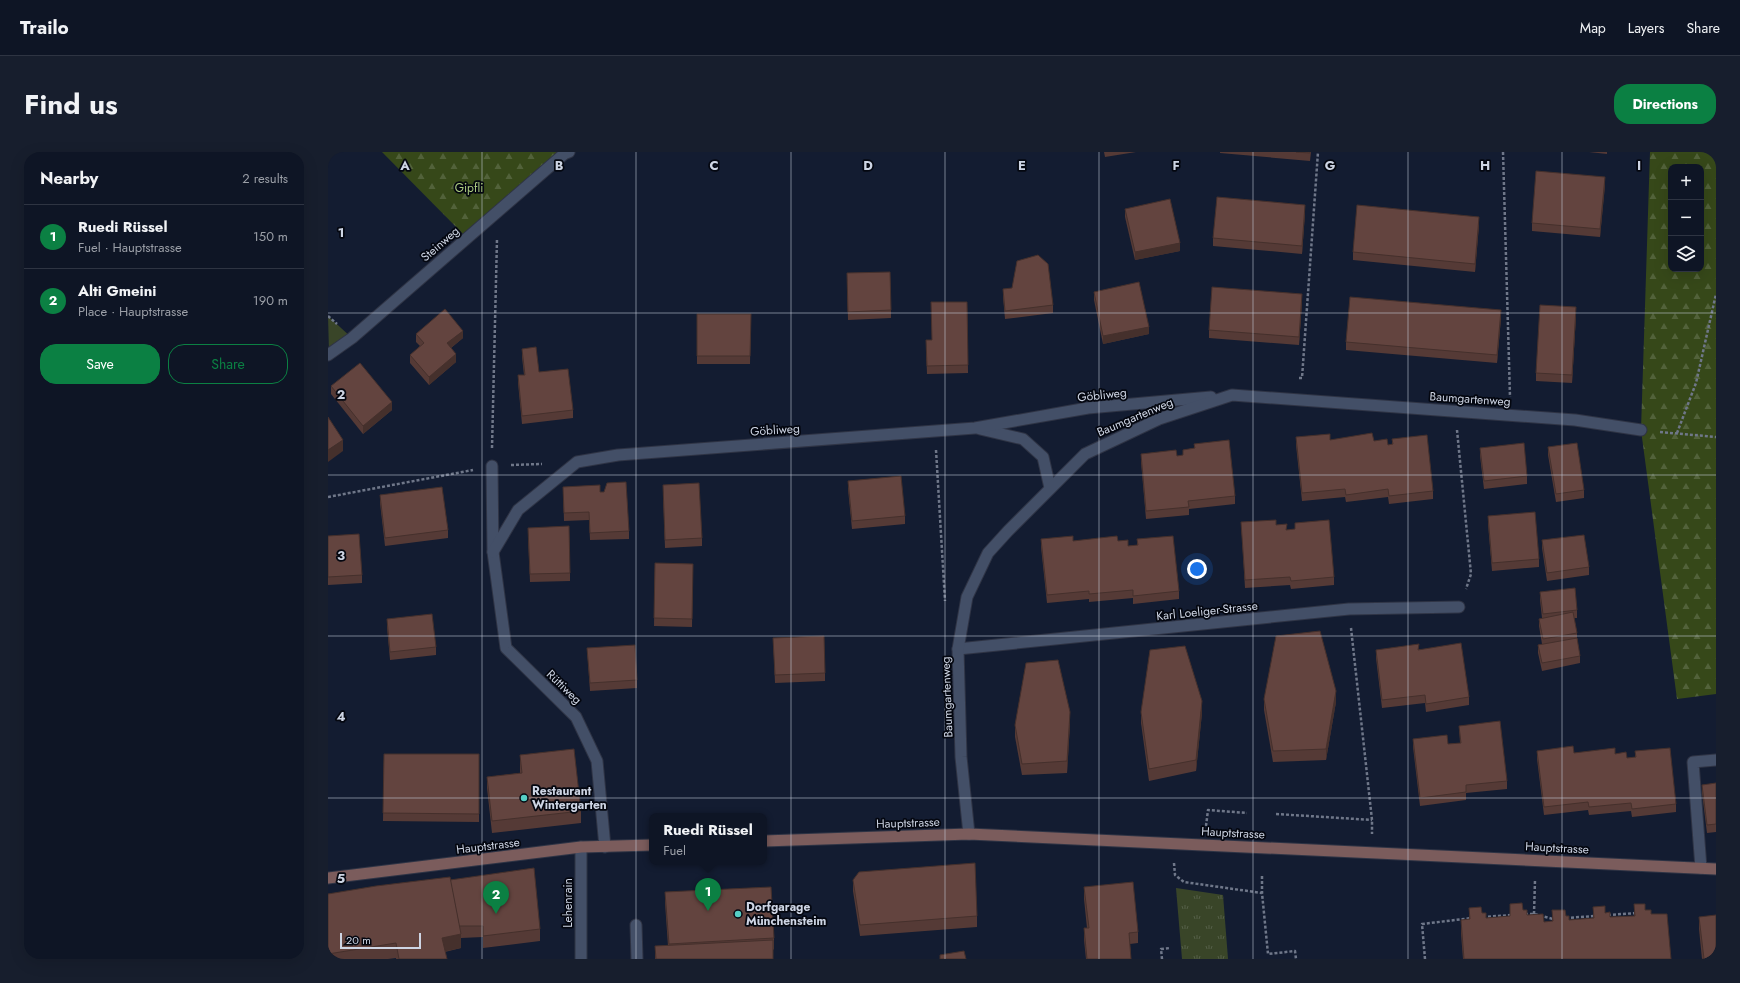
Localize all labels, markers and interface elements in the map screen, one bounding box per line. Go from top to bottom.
text: Trailo [20,14,69,41]
text: Map [1580,18,1606,38]
text: Layers [1628,18,1664,38]
text: Share [1686,18,1720,38]
text: Find us [24,84,118,125]
button: Directions [1614,84,1716,124]
text: A [399,156,410,175]
text: B [555,156,564,175]
text: C [709,156,719,175]
text: D [863,156,873,175]
text: E [1018,156,1026,175]
text: F [1172,156,1180,175]
text: G [1325,156,1336,175]
text: H [1480,156,1490,175]
text: I [1637,156,1641,175]
map controls [1668,164,1704,272]
button: + [1668,164,1704,200]
text: Nearby [40,166,98,190]
text: 2 results [242,169,288,188]
park label: Gipfli [455,179,483,197]
button: − [1668,200,1704,236]
text: Ruedi Rüssel [78,216,167,238]
street label: Steinweg [417,222,463,266]
text: 1 [338,223,344,242]
text: 1 [50,227,56,246]
text: 150 m [253,227,288,246]
button: layers [1668,236,1704,272]
text: Fuel · Hauptstrasse [78,238,182,257]
text: Alti Gmeini [78,280,157,302]
text: 2 [49,291,57,310]
text: 190 m [253,291,288,310]
text: Place · Hauptstrasse [78,302,188,321]
button: Save [40,344,160,384]
button: Share [168,344,288,384]
street label: Göbliweg [1076,383,1128,407]
text: 2 [337,385,345,404]
street label: Baumgartenweg [1429,387,1511,411]
street label: Baumgartenweg [1094,393,1176,441]
street label: Göbliweg [750,419,800,441]
text: 3 [337,546,345,565]
your location [1187,559,1207,579]
street label: Karl Loeliger-Strasse [1155,597,1259,625]
street label: Baumgartenweg [937,656,957,738]
street label: Rüttiweg [542,666,586,708]
text: 4 [336,707,346,726]
place label: Restaurant Wintergarten [532,782,607,814]
marker: Restaurant Wintergarten [519,793,529,803]
popup [649,813,767,865]
street label: Hauptstrasse [876,813,940,833]
text: Ruedi Rüssel [663,819,753,841]
street label: Hauptstrasse [1201,822,1265,844]
street label: Hauptstrasse [455,833,521,859]
street label: Hauptstrasse [1525,837,1589,859]
text: Fuel [663,841,686,860]
text: 5 [337,869,345,888]
street label: Lehenrain [559,878,577,928]
pin: 1 [695,878,721,911]
pin: 2 [483,881,509,914]
place label: Dorfgarage Münchensteim [746,898,827,930]
marker: Dorfgarage Münchensteim [733,909,743,919]
scale bar [340,931,421,950]
text: 20 m [346,932,371,948]

